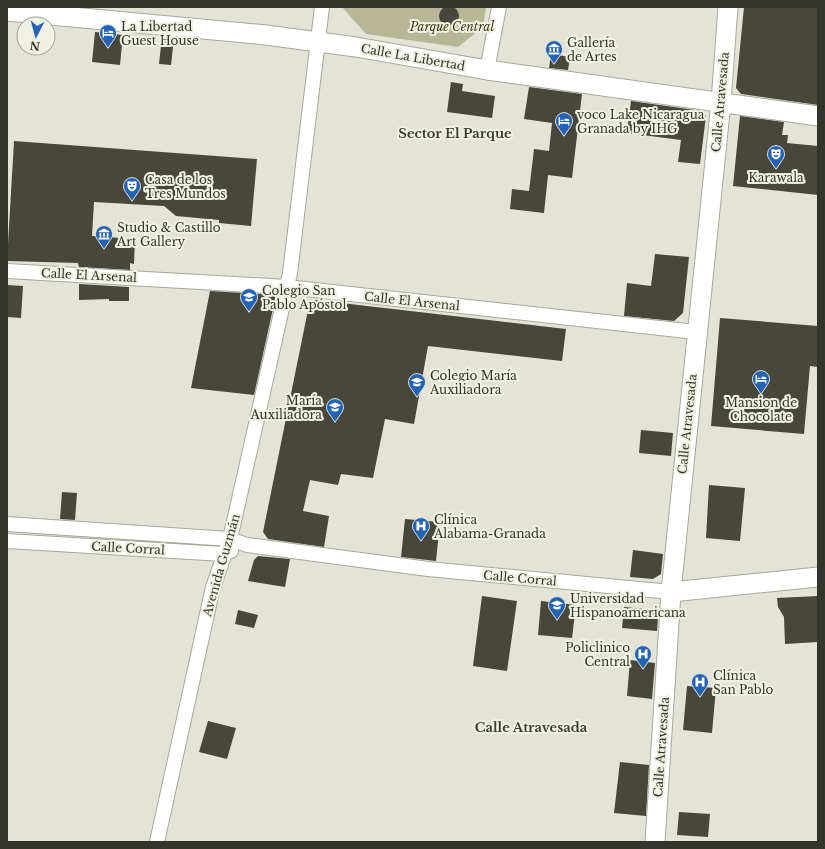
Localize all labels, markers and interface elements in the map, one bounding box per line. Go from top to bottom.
north arrow [16,16,56,56]
place label: La Libertad Guest House [121,19,199,48]
park label: Parque Central [409,19,494,34]
hotel icon: La Libertad Guest House [98,23,118,48]
place label: Gallería de Artes [567,35,617,64]
text: N [28,38,41,53]
museum icon: Gallería de Artes [544,39,564,64]
street label: Calle La Libertad [360,40,466,74]
street label: Calle Atravesada [708,51,732,153]
place label: voco Lake Nicaragua Granada by IHG [577,107,705,136]
hotel icon: voco Lake Nicaragua Granada by IHG [554,111,574,136]
district label: Sector El Parque [398,125,512,142]
theatre icon: Karawala [766,144,786,169]
place label: Karawala [748,170,804,185]
place label: Casa de los Tres Mundos [145,172,226,201]
theatre icon: Casa de los Tres Mundos [122,176,142,201]
place label: Studio & Castillo Art Gallery [116,220,221,249]
museum icon: Studio & Castillo Art Gallery [94,224,114,249]
street label: Calle El Arsenal [41,265,137,285]
place label: Colegio San Pablo Apóstol [262,283,346,312]
school or university icon: Colegio San Pablo Apóstol [239,287,259,312]
street label: Calle El Arsenal [363,289,461,313]
place label: Colegio María Auxiliadora [429,368,517,397]
hotel icon: Mansion de Chocolate [751,369,771,394]
school or university icon: Colegio María Auxiliadora [407,372,427,397]
street label: Calle Atravesada [674,373,700,475]
place label: María Auxiliadora [249,393,322,422]
place label: Mansion de Chocolate [725,395,797,424]
school or university icon: María Auxiliadora [325,397,345,422]
street label: Avenida Guzmán [199,512,243,619]
place label: Clínica Alabama-Granada [433,512,546,541]
hospital icon: Clínica Alabama-Granada [411,516,431,541]
street label: Calle Corral [91,539,165,557]
street label: Calle Corral [483,567,558,589]
place label: Universidad Hispanoamericana [570,591,686,620]
school or university icon: Universidad Hispanoamericana [547,595,567,620]
place label: Policlinico Central [565,640,630,669]
hospital icon: Policlinico Central [633,644,653,669]
place label: Clínica San Pablo [713,668,774,697]
hospital icon: Clínica San Pablo [690,672,710,697]
street label: Calle Atravesada [650,696,672,798]
district label: Calle Atravesada [475,719,588,736]

